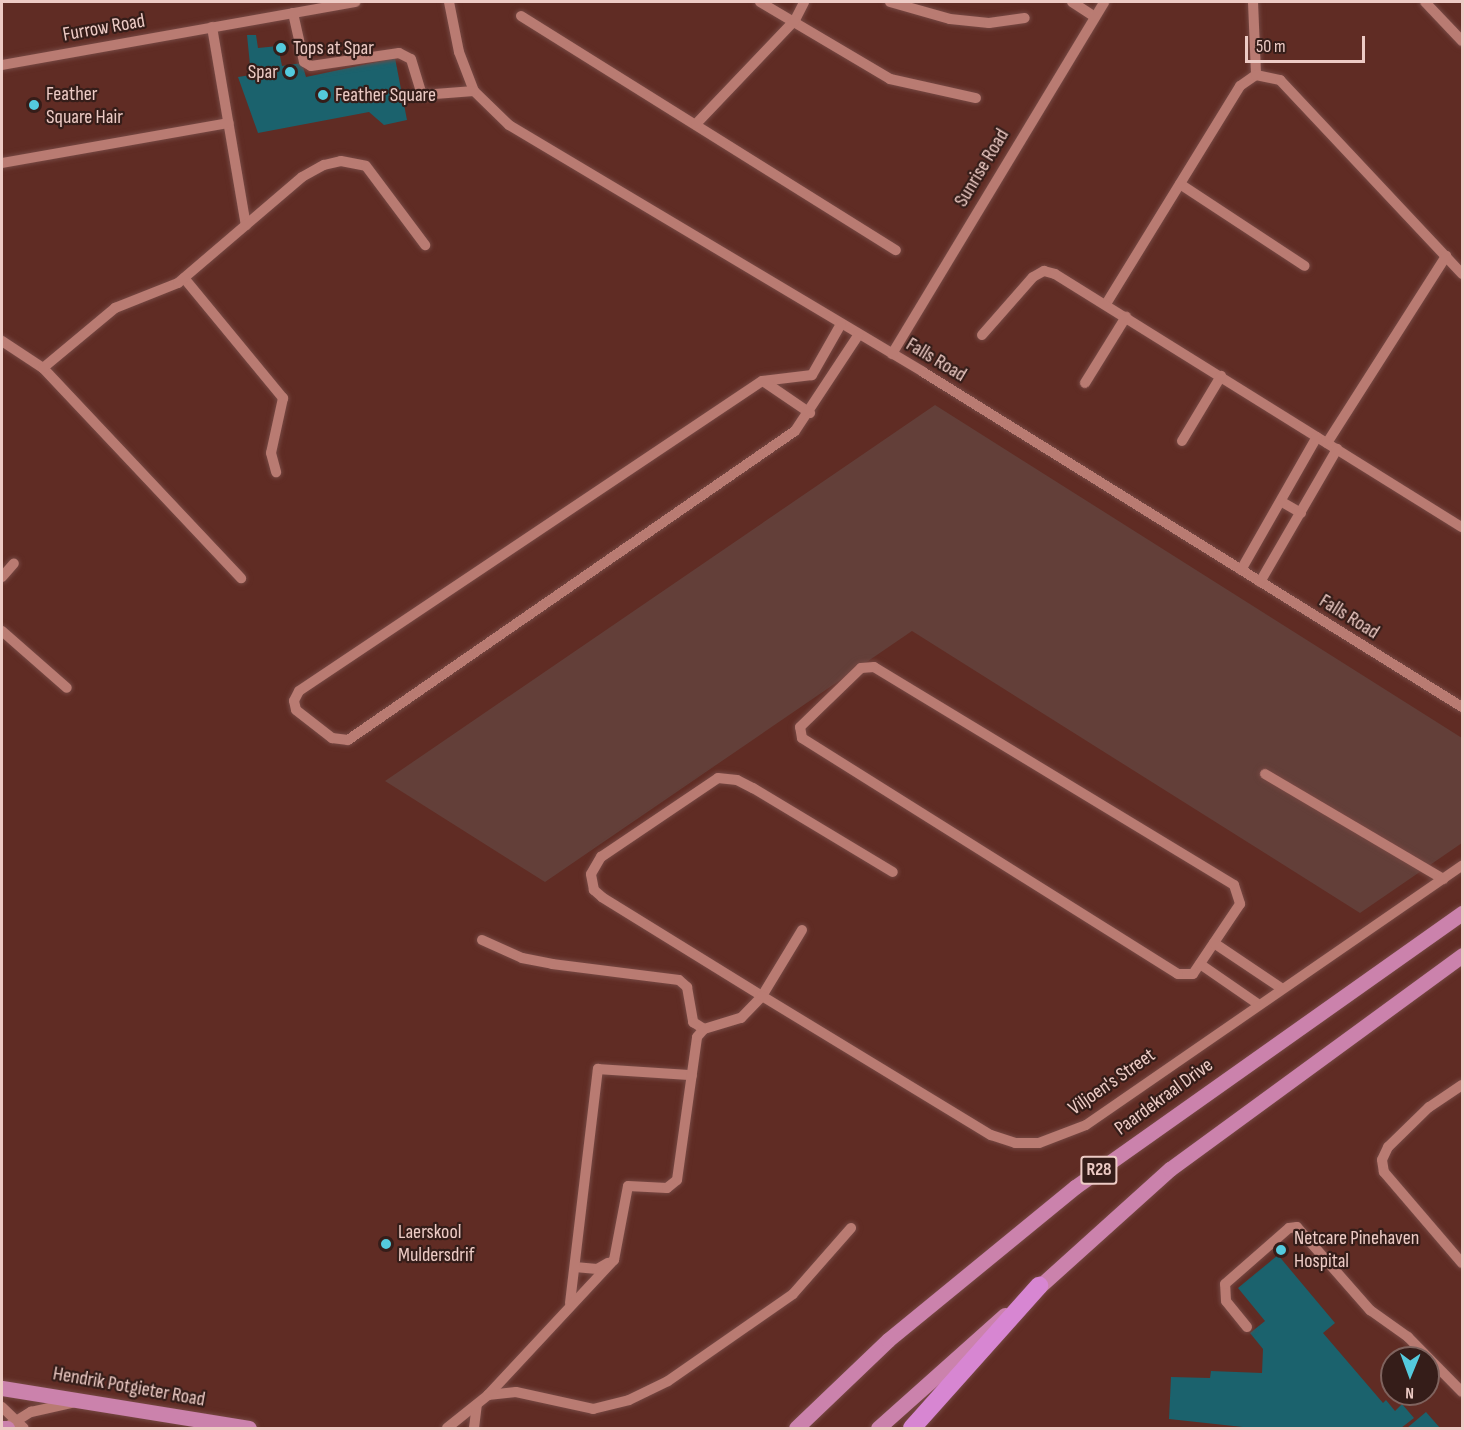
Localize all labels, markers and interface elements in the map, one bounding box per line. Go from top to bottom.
street label: Furrow Road [61,9,147,47]
scale bar [1248,24,1368,62]
place label: Tops at Spar [293,36,374,60]
text: 50 m [1256,36,1286,57]
marker: Tops at Spar [274,41,288,55]
place label: Spar [248,60,278,84]
marker: Spar [283,65,297,79]
place label: Feather Square Hair [46,82,123,129]
place label: Feather Square [335,83,436,107]
marker: Feather Square [316,88,330,102]
marker: Feather Square Hair [27,98,41,112]
street label: Sunrise Road [949,125,1015,211]
street label: Falls Road [902,333,970,387]
street label: Falls Road [1315,589,1383,645]
street label: Viljoen's Street [1064,1043,1160,1121]
street label: Paardekraal Drive [1110,1053,1218,1141]
road number: R28 [1080,1155,1118,1185]
place label: Laerskool Muldersdrif [398,1220,475,1267]
place label: Netcare Pinehaven Hospital [1294,1226,1419,1273]
marker: Laerskool Muldersdrif [379,1237,393,1251]
marker: Netcare Pinehaven Hospital [1272,1241,1290,1259]
north arrow [1380,1346,1440,1406]
street label: Hendrik Potgieter Road [51,1362,207,1412]
text: N [1405,1383,1414,1402]

